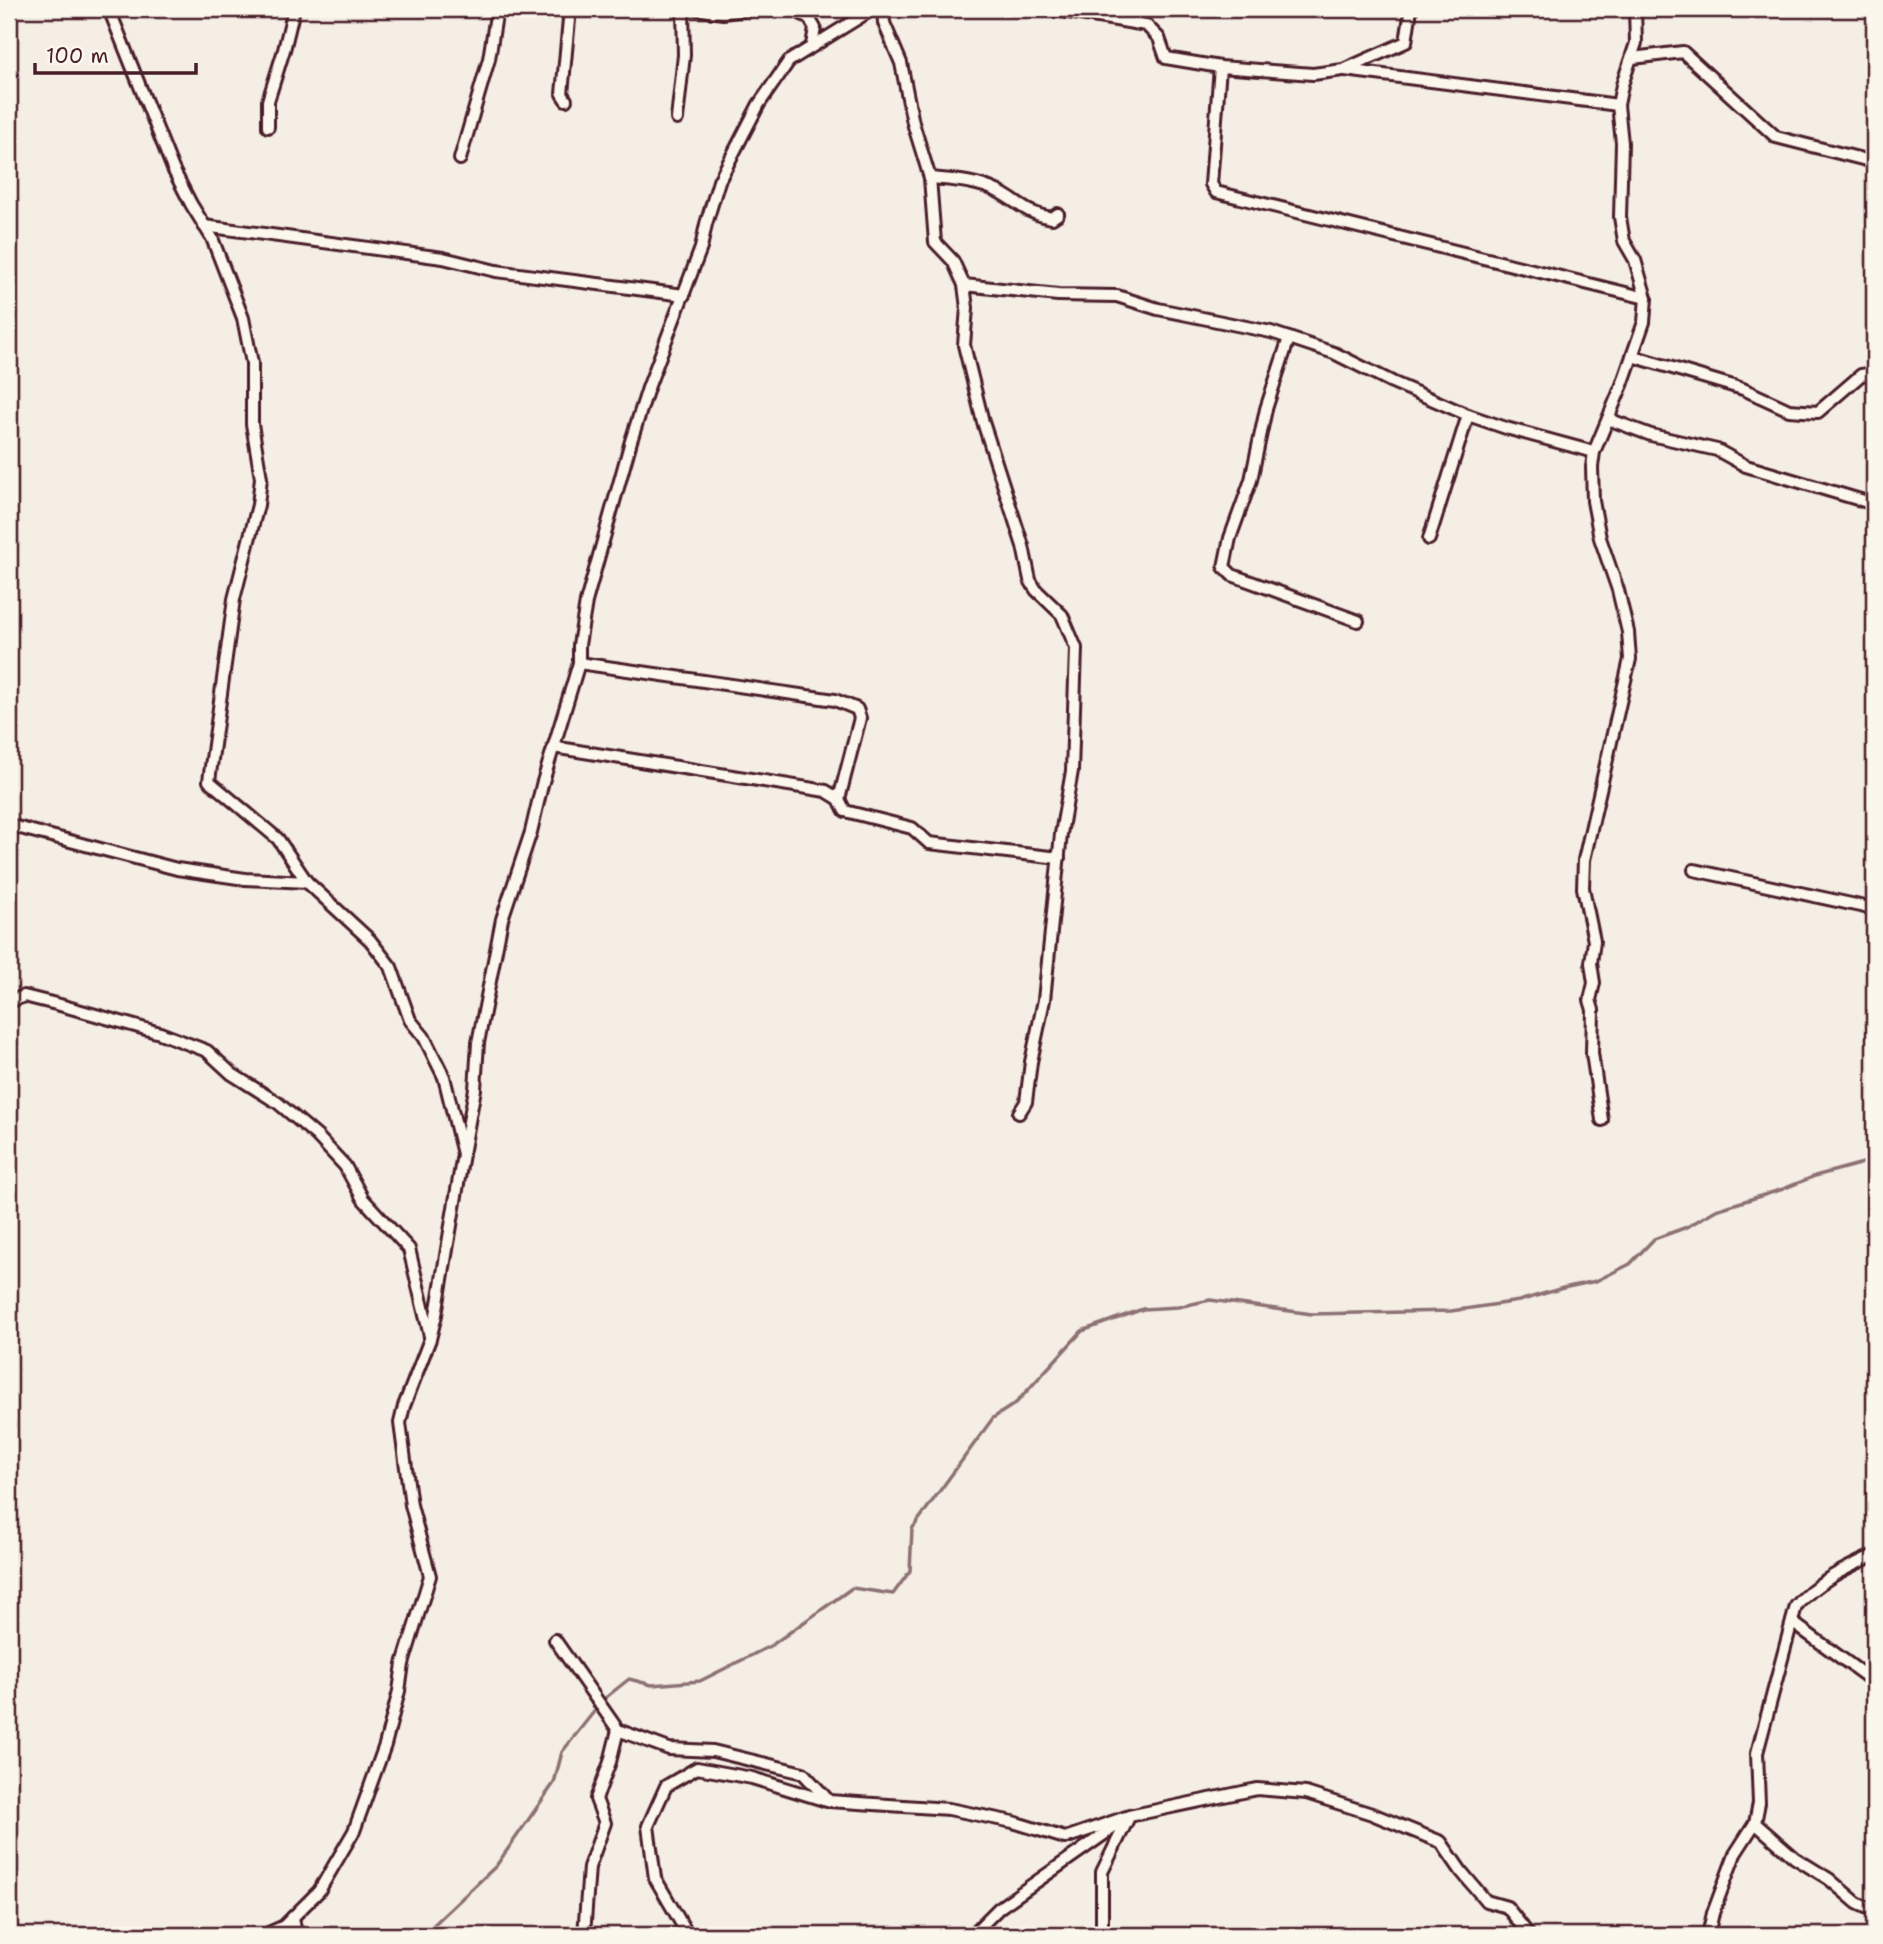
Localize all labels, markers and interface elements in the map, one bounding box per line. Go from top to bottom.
scale bar [35,32,196,76]
text: 100 m [46,42,109,70]

